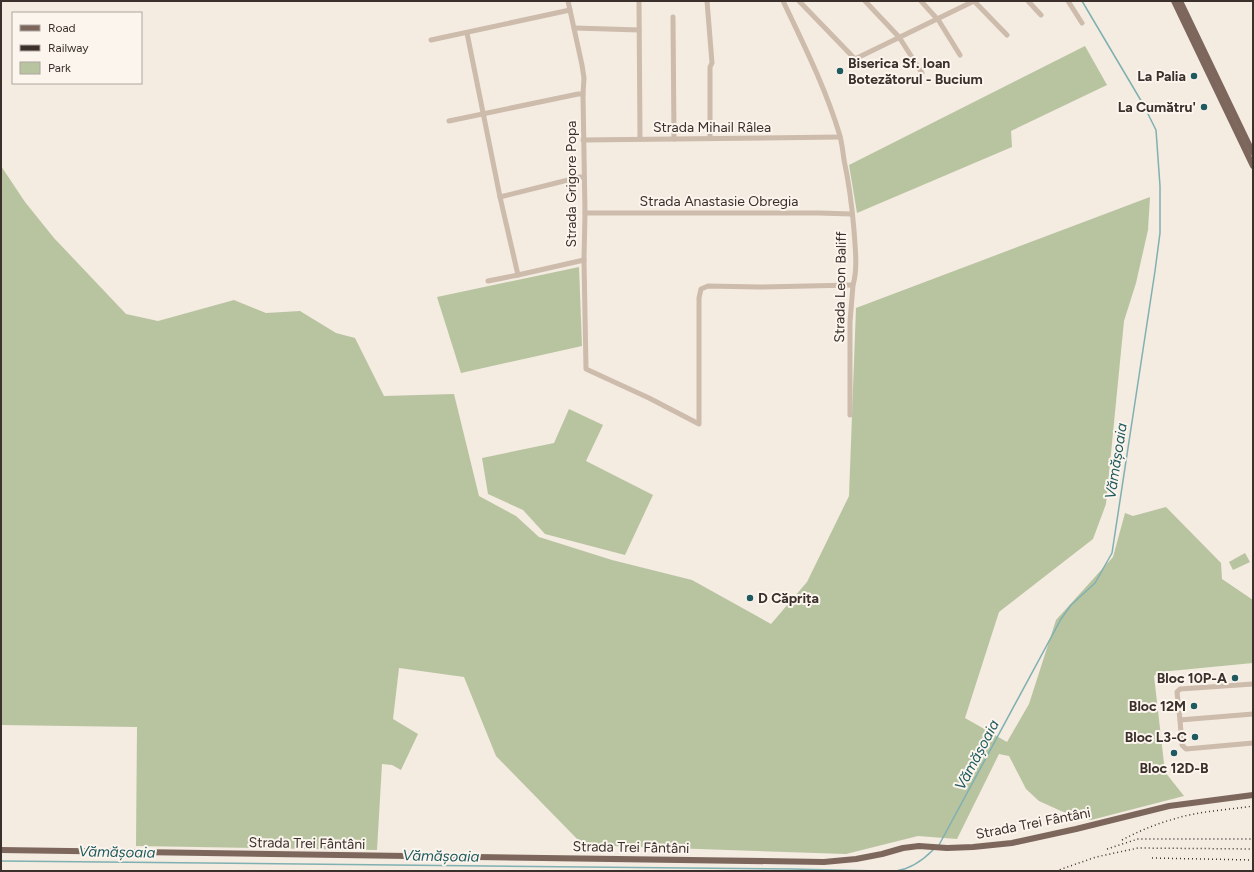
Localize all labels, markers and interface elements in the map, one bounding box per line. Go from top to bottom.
legend [12,12,142,84]
text: Road [48,21,76,35]
text: Railway [48,41,89,55]
place label: Biserica Sf. Ioan Botezătorul - Bucium [848,55,983,88]
text: Park [48,61,71,75]
marker: Biserica Sf. Ioan Botezătorul - Bucium [835,66,845,76]
place label: La Palia [1137,68,1186,85]
marker: La Palia [1189,71,1199,81]
place label: La Cumătru' [1118,99,1196,116]
marker: La Cumătru' [1199,102,1209,112]
street label: Strada Mihail Râlea [653,119,771,136]
street label: Strada Grigore Popa [563,121,580,247]
street label: Strada Anastasie Obregia [640,193,798,210]
street label: Strada Leon Baliff [831,230,850,343]
water label: Vămășoaia [1101,421,1131,500]
place label: D Căprița [758,590,819,607]
marker: D Căprița [745,593,755,603]
place label: Bloc 10P-A [1157,670,1227,687]
marker: Bloc 10P-A [1230,673,1240,683]
place label: Bloc 12M [1129,698,1186,715]
marker: Bloc 12M [1189,701,1199,711]
water label: Vămășoaia [951,717,1003,793]
place label: Bloc L3-C [1125,729,1187,746]
marker: Bloc L3-C [1190,732,1200,742]
marker: Bloc 12D-B [1169,748,1179,758]
place label: Bloc 12D-B [1139,760,1209,777]
street label: Strada Trei Fântâni [974,804,1092,843]
street label: Strada Trei Fântâni [249,834,365,853]
street label: Strada Trei Fântâni [573,838,689,857]
water label: Vămășoaia [78,842,156,862]
water label: Vămășoaia [402,846,480,866]

